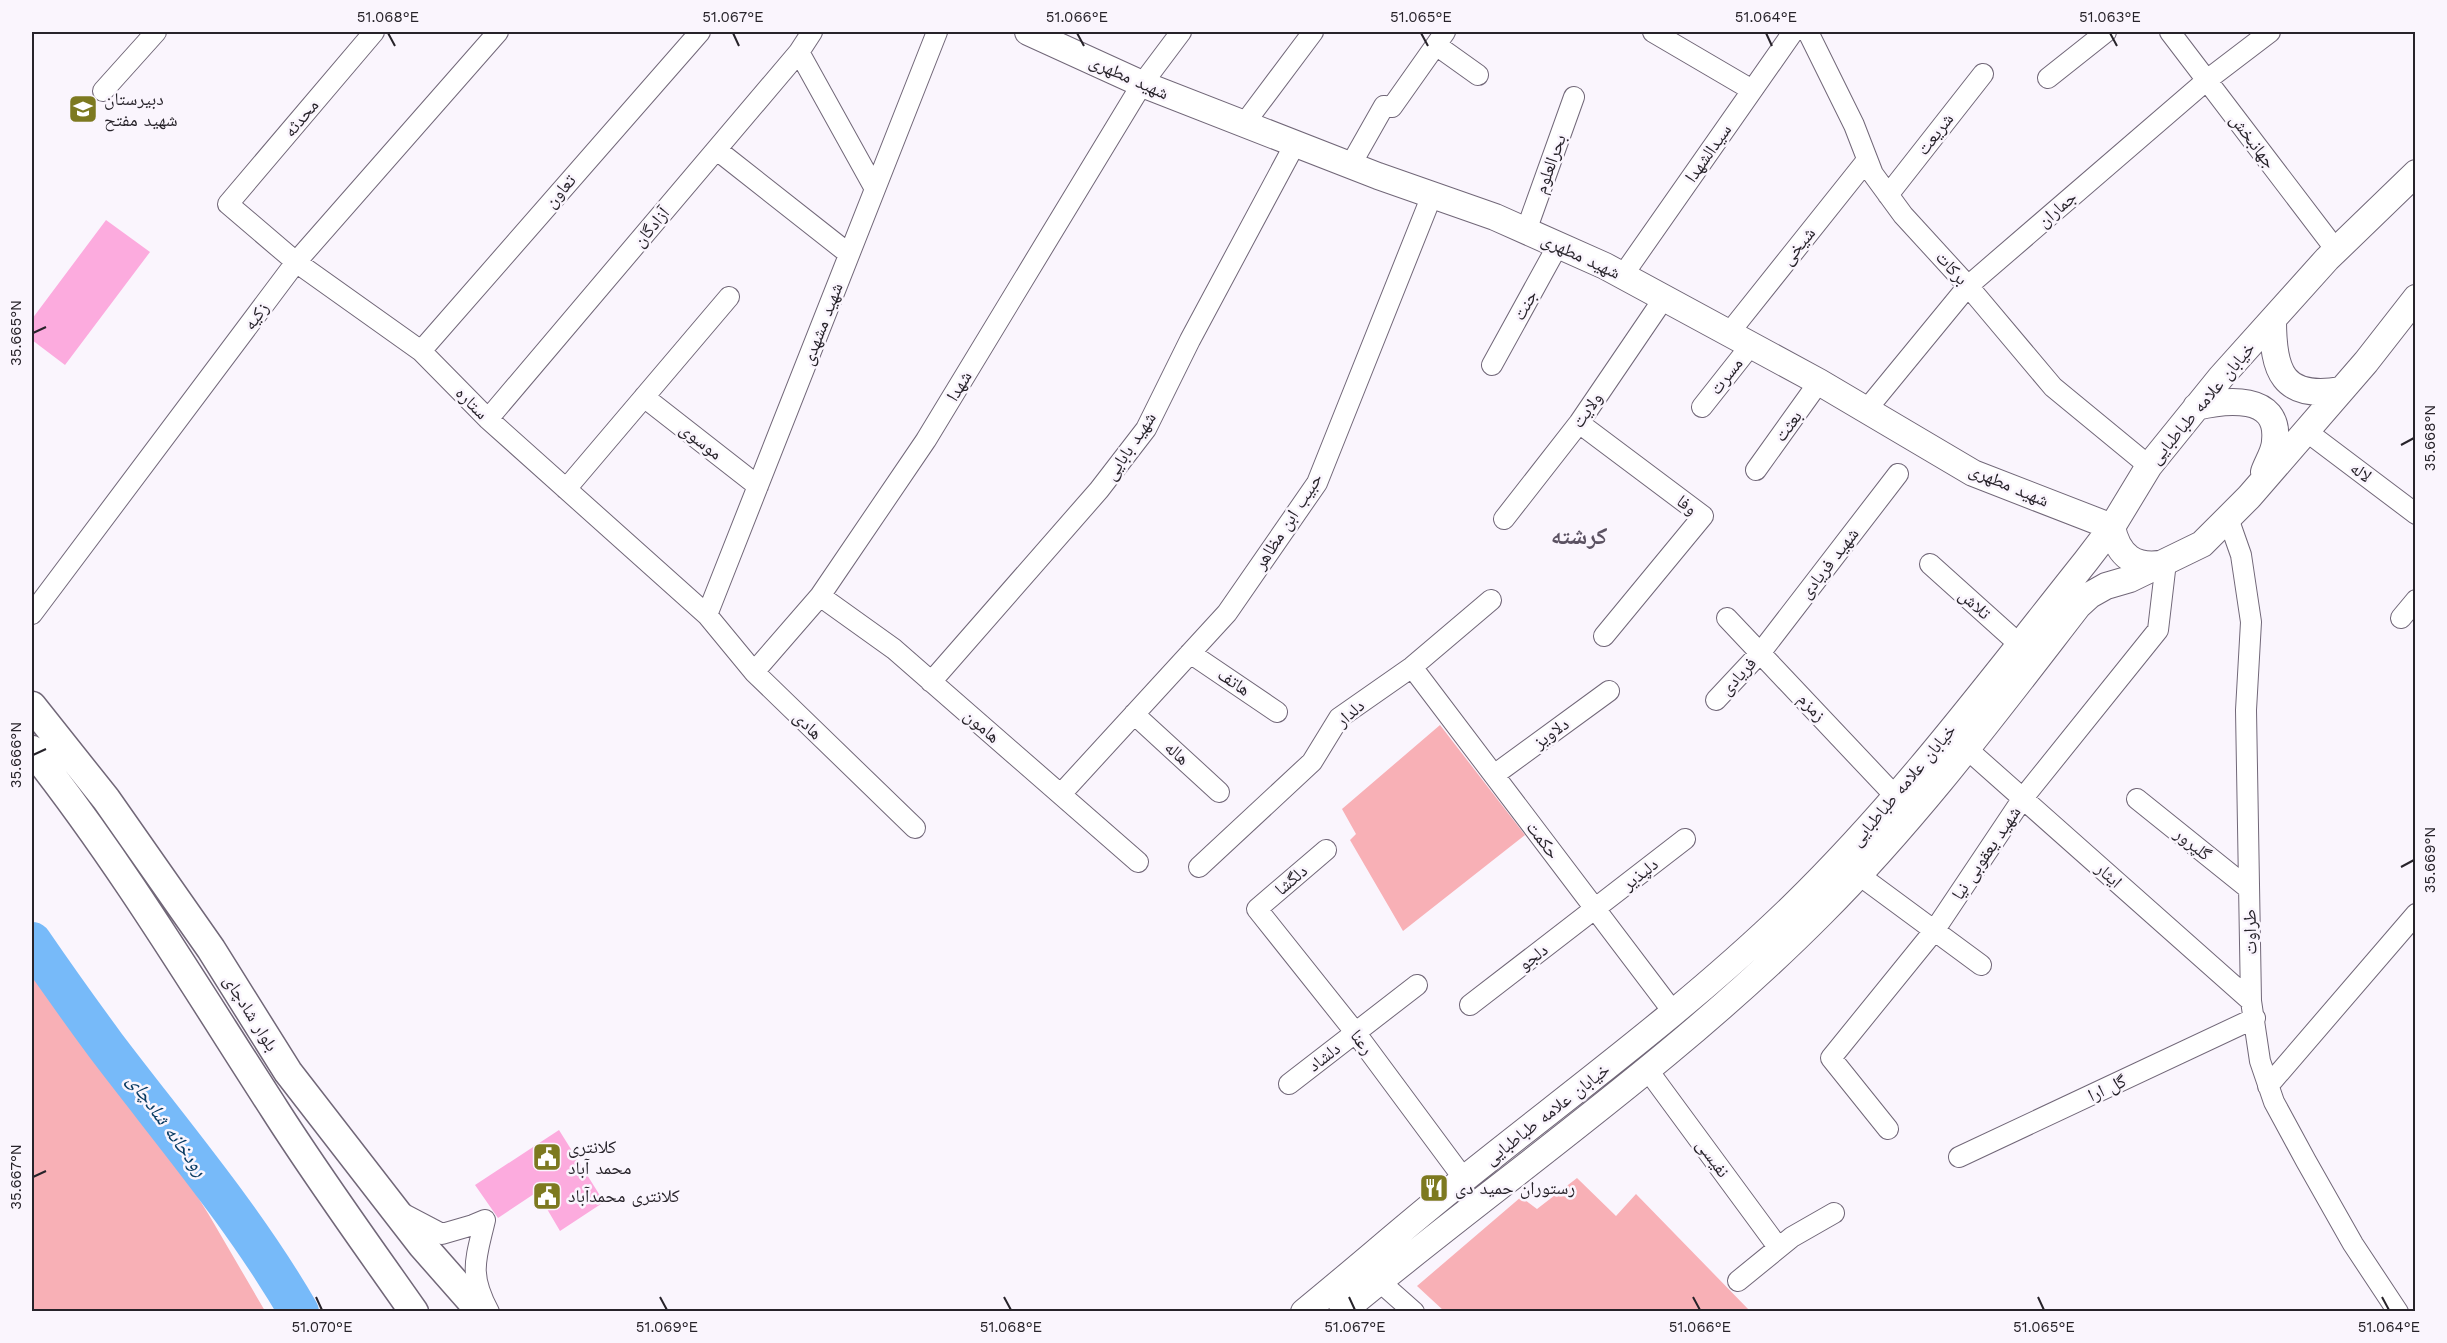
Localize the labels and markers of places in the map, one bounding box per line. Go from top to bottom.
place label: دبیرستان شهید مفتح [104,88,178,132]
school or university icon: دبیرستان شهید مفتح [67,93,99,125]
place label: کلانتری محمد آباد [568,1136,632,1179]
public building icon: کلانتری محمد آباد [531,1141,563,1173]
restaurant icon: رستوران حمید دی [1418,1172,1450,1204]
place label: رستوران حمید دی [1455,1177,1575,1199]
public building icon: کلانتری محمدآباد [531,1180,563,1212]
place label: کلانتری محمدآباد [568,1185,680,1207]

